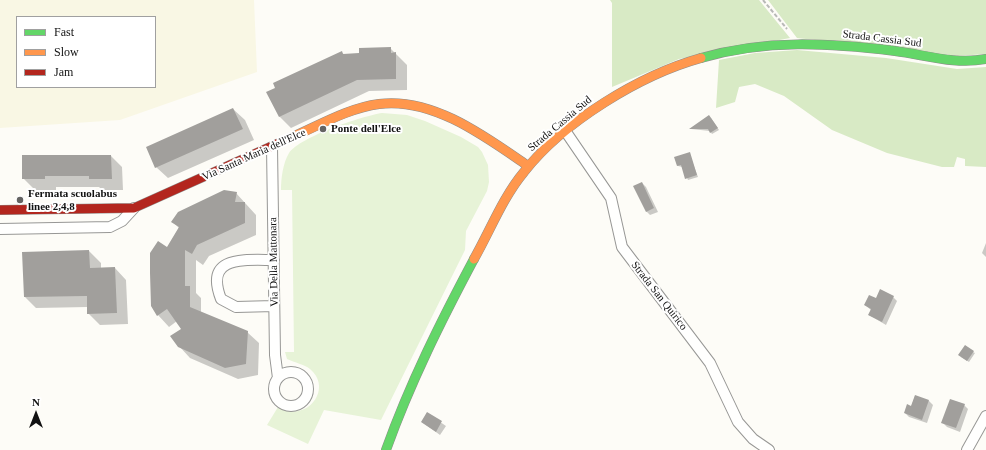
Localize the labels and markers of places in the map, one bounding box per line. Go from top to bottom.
place label: Ponte dell'Elce [331,122,401,136]
marker: Ponte dell'Elce [318,124,328,134]
place label: Fermata scuolabus linee 2,4,8 [28,187,117,213]
marker: Fermata scuolabus linee 2,4,8 [15,195,25,205]

